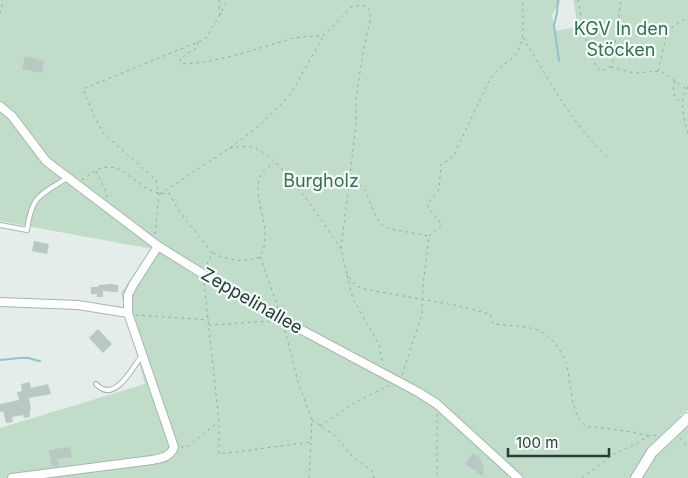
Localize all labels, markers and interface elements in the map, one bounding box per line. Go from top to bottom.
park label: KGV In den Stöcken [574,18,668,60]
park label: Burgholz [283,170,359,191]
street label: Zeppelinallee [198,263,307,338]
scale bar [508,426,609,458]
text: 100 m [516,433,558,452]

